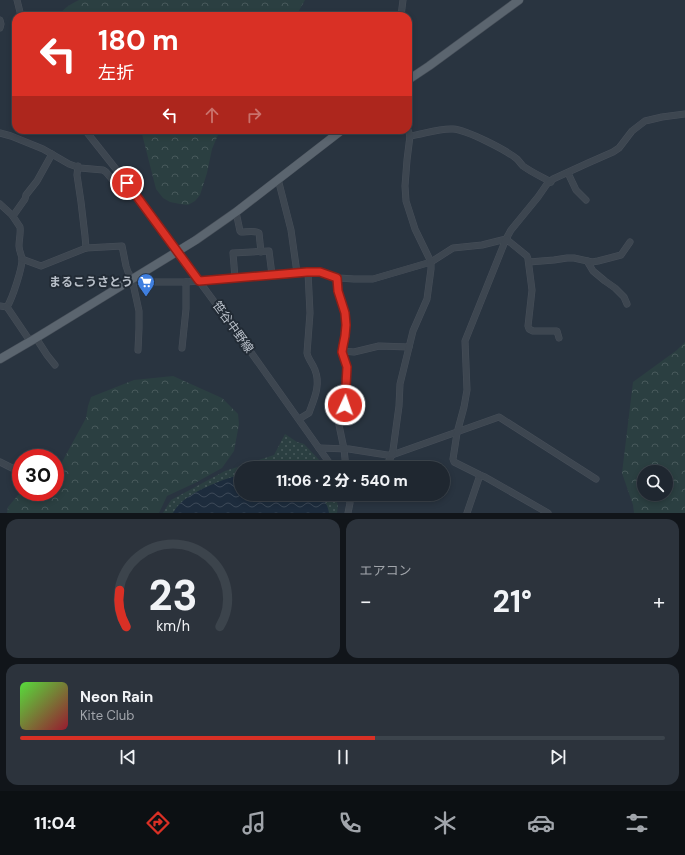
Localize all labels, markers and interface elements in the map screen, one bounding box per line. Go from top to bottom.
text: 180 m [98,22,179,59]
icon: left [32,28,84,80]
text: 左折 [98,61,134,85]
icon: left [159,104,181,126]
icon: ahead [201,104,223,126]
icon: right [243,104,265,126]
pin [110,166,144,200]
icon: arrive [116,172,138,194]
supermarket icon: まるこうさとう [136,272,156,297]
place label: まるこうさとう [49,274,133,290]
street label: 笹谷中野線 [209,298,257,356]
position arrow [324,384,366,426]
speed limit sign: 30 [12,449,64,501]
map controls [637,465,673,501]
button: search [637,465,673,501]
text: 11:06 · 2 分 · 540 m [276,471,408,491]
text: エアコン [360,562,412,579]
text: 23 [148,568,197,622]
text: 21° [493,582,532,621]
text: − [360,587,372,616]
text: + [653,587,665,616]
text: km/h [156,616,190,634]
text: Neon Rain [80,687,153,707]
text: Kite Club [80,707,134,724]
icon: previous [117,746,139,768]
icon: pause [332,746,354,768]
icon: next [547,746,569,768]
icon: directions [144,809,172,837]
icon: music [240,809,268,837]
icon: phone [336,809,364,837]
icon: climate [431,809,459,837]
icon: car [527,809,555,837]
icon: filters [623,809,651,837]
text: 11:04 [34,811,76,835]

